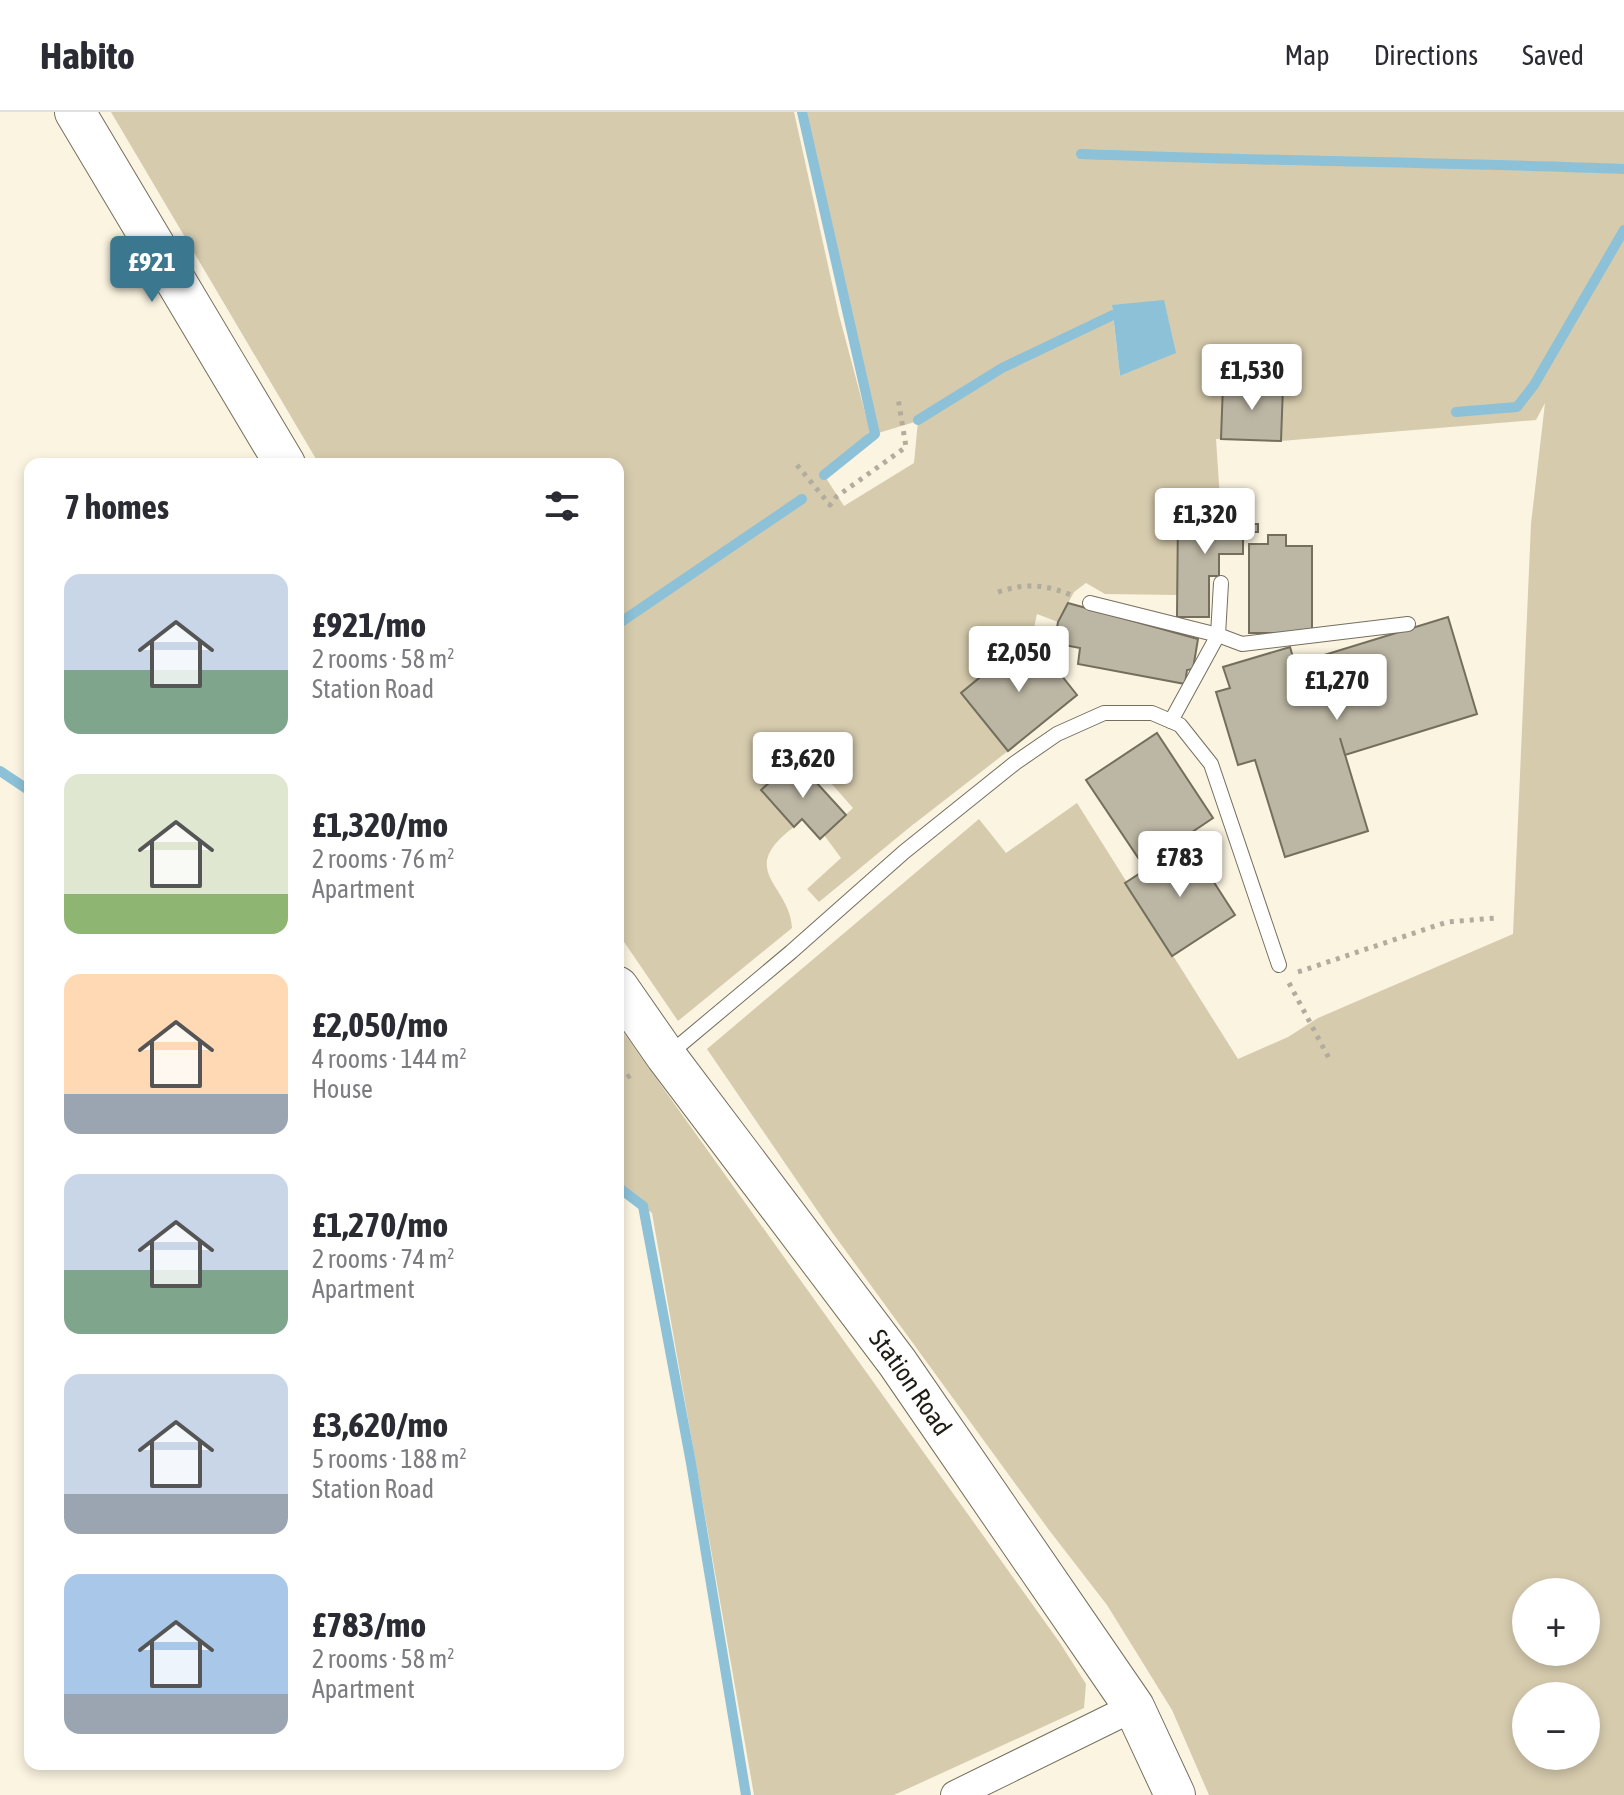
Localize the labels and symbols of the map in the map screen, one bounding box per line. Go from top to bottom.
pin: £921 [105,236,199,304]
pin: £1,530 [1187,344,1317,412]
pin: £1,320 [1140,488,1270,556]
pin: £2,050 [954,626,1084,694]
pin: £1,270 [1272,654,1402,722]
pin: £3,620 [738,732,868,800]
pin: £783 [1133,831,1227,899]
street label: Station Road [863,1324,958,1441]

